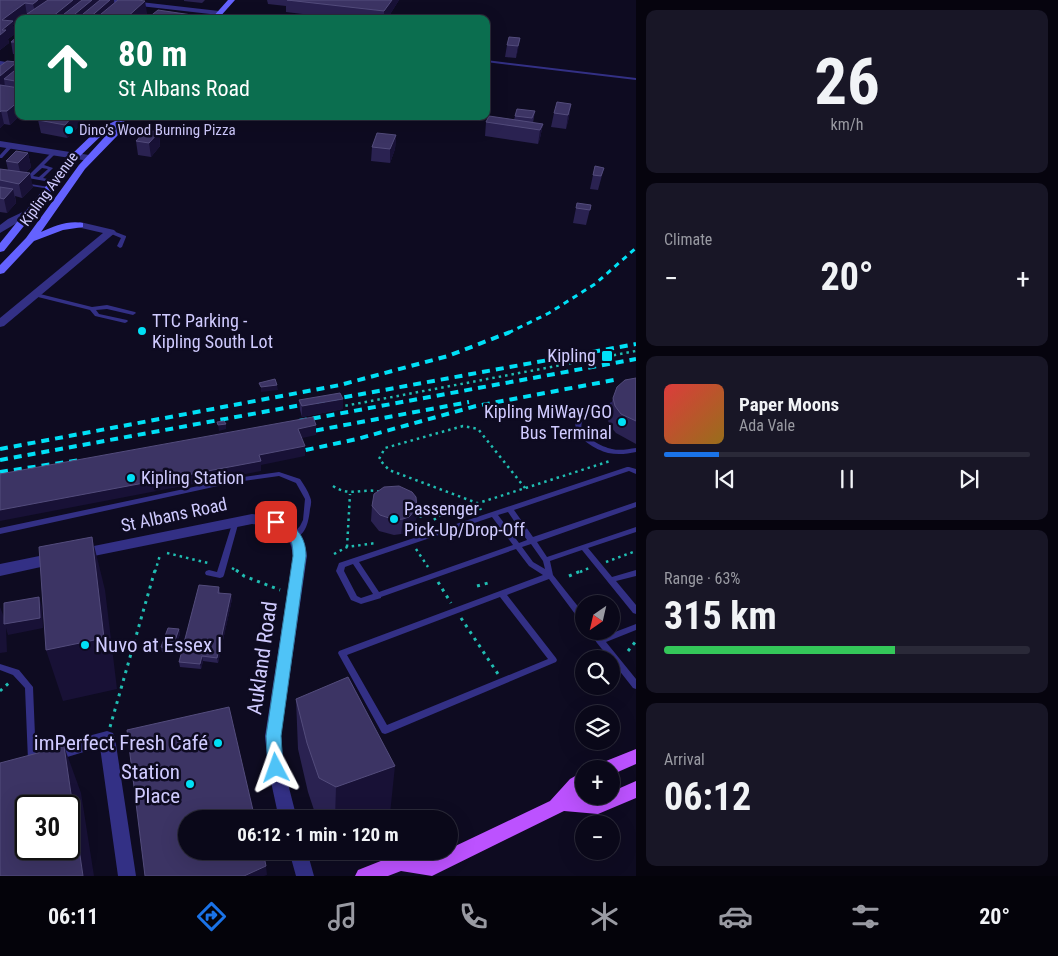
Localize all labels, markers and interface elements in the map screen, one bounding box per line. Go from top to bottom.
text: 80 m [118,34,187,75]
icon: ahead [35,35,100,100]
text: 26 [814,44,880,120]
text: St Albans Road [118,76,250,101]
text: km/h [831,115,863,134]
place label: Dino’s Wood Burning Pizza [79,121,236,139]
marker: Dino’s Wood Burning Pizza [63,124,75,136]
street label: Kipling Avenue [16,148,82,230]
text: Climate [664,230,712,249]
text: 20° [820,255,874,299]
text: − [664,262,678,295]
text: + [1016,262,1030,295]
place label: TTC Parking - Kipling South Lot [152,310,273,352]
marker: TTC Parking - Kipling South Lot [136,325,148,337]
place label: Kipling [547,345,596,366]
marker: Kipling [600,349,614,363]
text: Paper Moons [739,393,839,416]
place label: Kipling MiWay/GO Bus Terminal [484,401,612,443]
marker: Kipling MiWay/GO Bus Terminal [616,416,628,428]
text: Ada Vale [739,416,795,435]
icon: previous [711,465,739,493]
icon: pause [833,465,861,493]
icon: next [955,465,983,493]
place label: Kipling Station [141,467,244,488]
marker: Kipling Station [125,472,137,484]
street label: St Albans Road [119,493,229,536]
place label: Passenger Pick-Up/Drop-Off [404,498,525,540]
pin [255,501,297,543]
icon: arrive [262,508,290,536]
marker: Passenger Pick-Up/Drop-Off [388,513,400,525]
text: Range · 63% [664,569,740,588]
text: 315 km [664,594,777,638]
north arrow [575,595,620,640]
map controls [575,595,620,860]
street label: Aukland Road [242,600,282,716]
place label: Nuvo at Essex I [95,633,222,657]
marker: Nuvo at Essex I [79,639,91,651]
button: search [575,650,620,695]
button: layers [575,705,620,750]
place label: imPerfect Fresh Café [34,731,208,755]
marker: imPerfect Fresh Café [212,737,224,749]
position arrow [249,741,301,793]
text: Arrival [664,750,705,769]
place label: Station Place [121,760,180,808]
button: + [575,760,620,805]
text: 06:12 [664,775,751,819]
marker: Station Place [184,778,196,790]
speed limit sign: 30 [15,795,80,860]
button: − [575,815,620,860]
text: 06:12 · 1 min · 120 m [237,823,399,846]
icon: directions [194,899,229,934]
icon: music [325,899,360,934]
icon: phone [456,899,491,934]
icon: climate [587,899,622,934]
icon: car [718,899,753,934]
icon: filters [848,899,883,934]
text: 06:11 [48,904,98,929]
text: 20° [979,904,1010,929]

